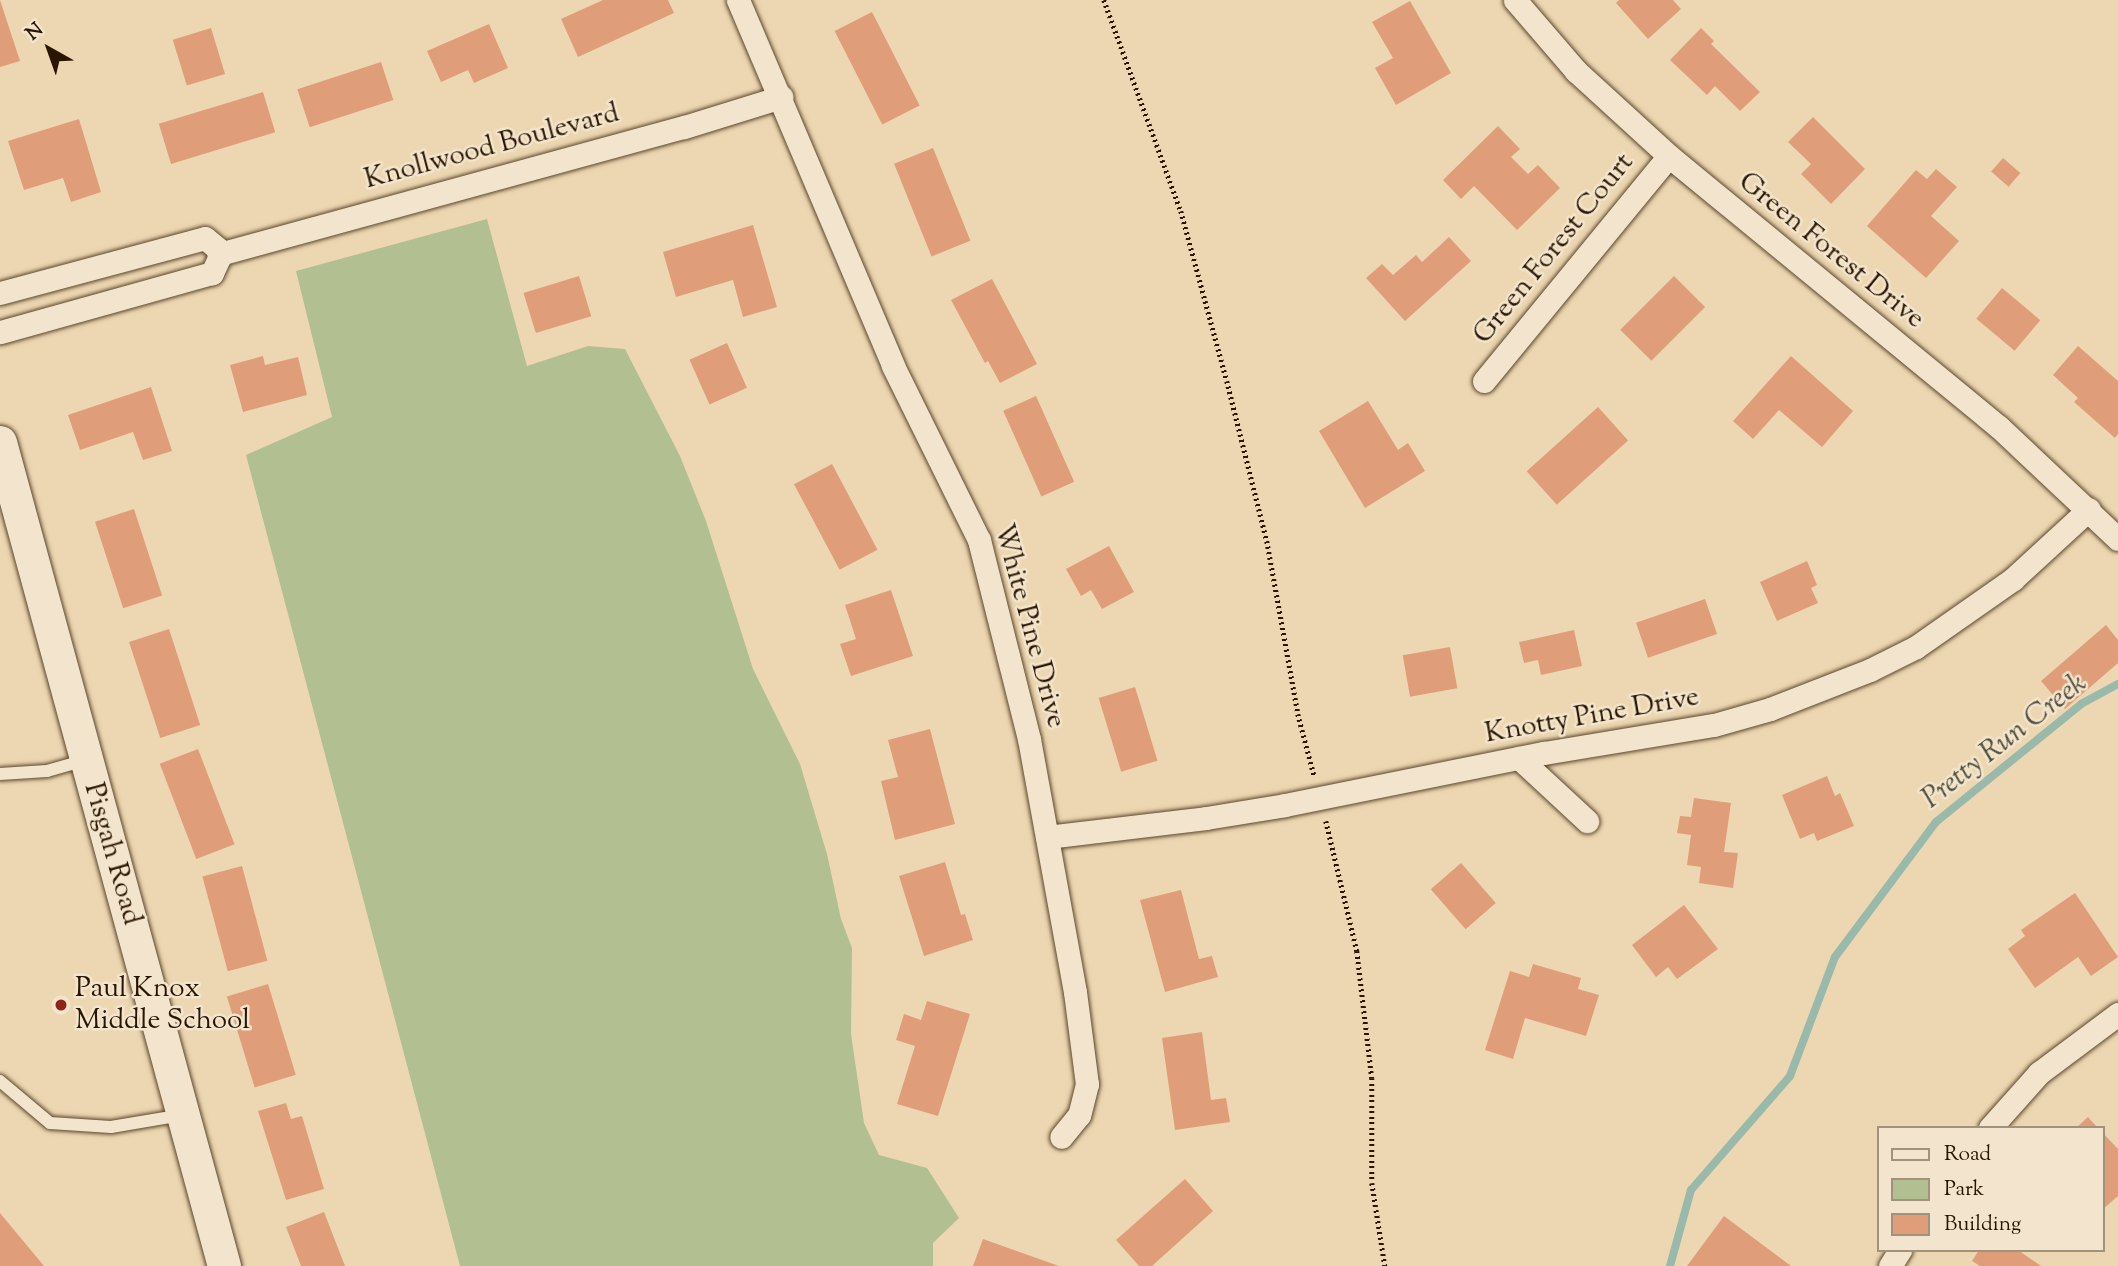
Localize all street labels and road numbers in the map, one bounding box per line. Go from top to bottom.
street label: Knollwood Boulevard [361,97,623,197]
street label: Green Forest Court [1467,147,1641,351]
street label: Green Forest Drive [1731,166,1931,336]
street label: White Pine Drive [986,520,1072,732]
street label: Knotty Pine Drive [1482,681,1702,751]
street label: Pisgah Road [76,779,148,929]

